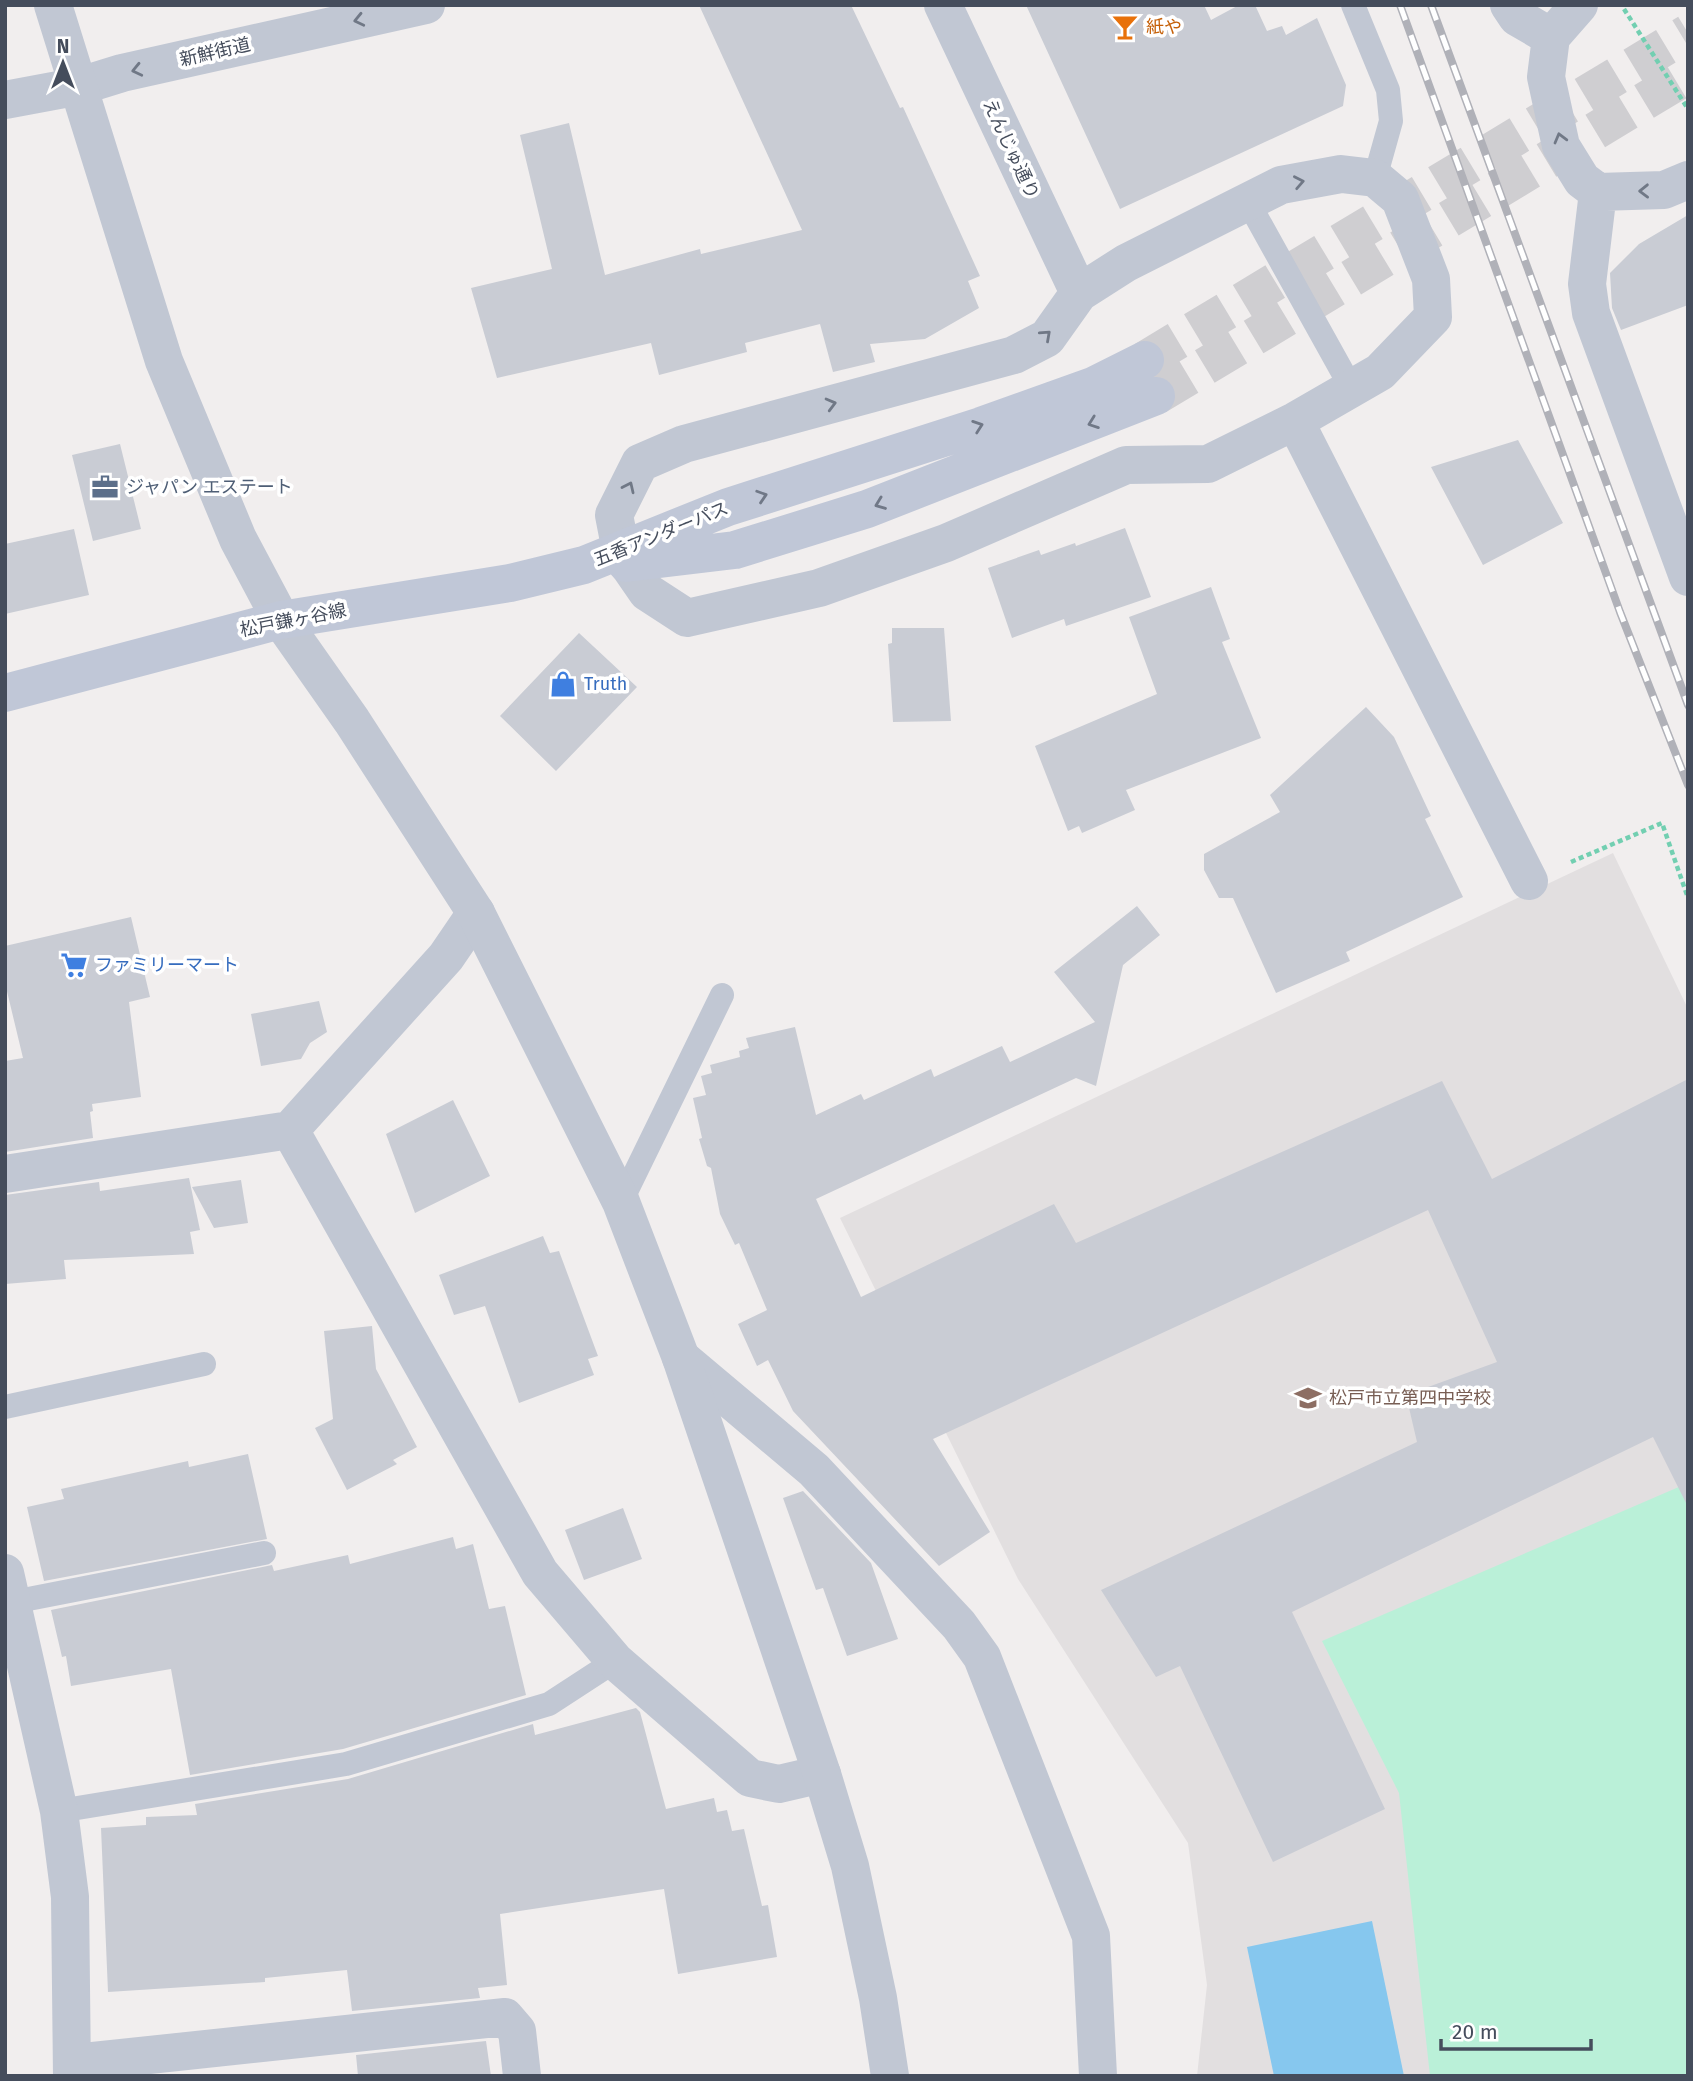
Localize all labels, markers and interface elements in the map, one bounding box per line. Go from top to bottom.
one-way arrow [353,12,365,26]
bar icon: 紙や [1110,12,1140,42]
place label: 紙や [1146,16,1182,38]
north arrow [28,28,98,98]
street label: 新鮮街道 [177,33,253,71]
text: N [57,35,69,58]
one-way arrow [131,61,143,76]
street label: えんじゅ通り [978,95,1044,203]
one-way arrow [1553,132,1568,144]
one-way arrow [1293,175,1305,190]
one-way arrow [1638,183,1649,199]
one-way arrow [1038,331,1051,343]
one-way arrow [825,398,837,412]
one-way arrow [1087,415,1099,429]
one-way arrow [972,420,984,434]
office icon: ジャパン エステート [90,472,120,502]
place label: ジャパン エステート [126,476,293,498]
one-way arrow [621,482,635,494]
one-way arrow [755,490,768,504]
one-way arrow [875,495,887,509]
street label: 五香アンダーパス [591,497,731,571]
street label: 松戸鎌ヶ谷線 [238,599,348,641]
shop icon: Truth [548,669,578,699]
place label: Truth [584,673,627,695]
supermarket icon: ファミリーマート [59,950,89,980]
place label: ファミリーマート [95,954,239,976]
school or university icon: 松戸市立第四中学校 [1293,1383,1323,1413]
place label: 松戸市立第四中学校 [1329,1387,1491,1409]
scale bar [1441,2008,1592,2052]
text: 20 m [1452,2019,1498,2045]

